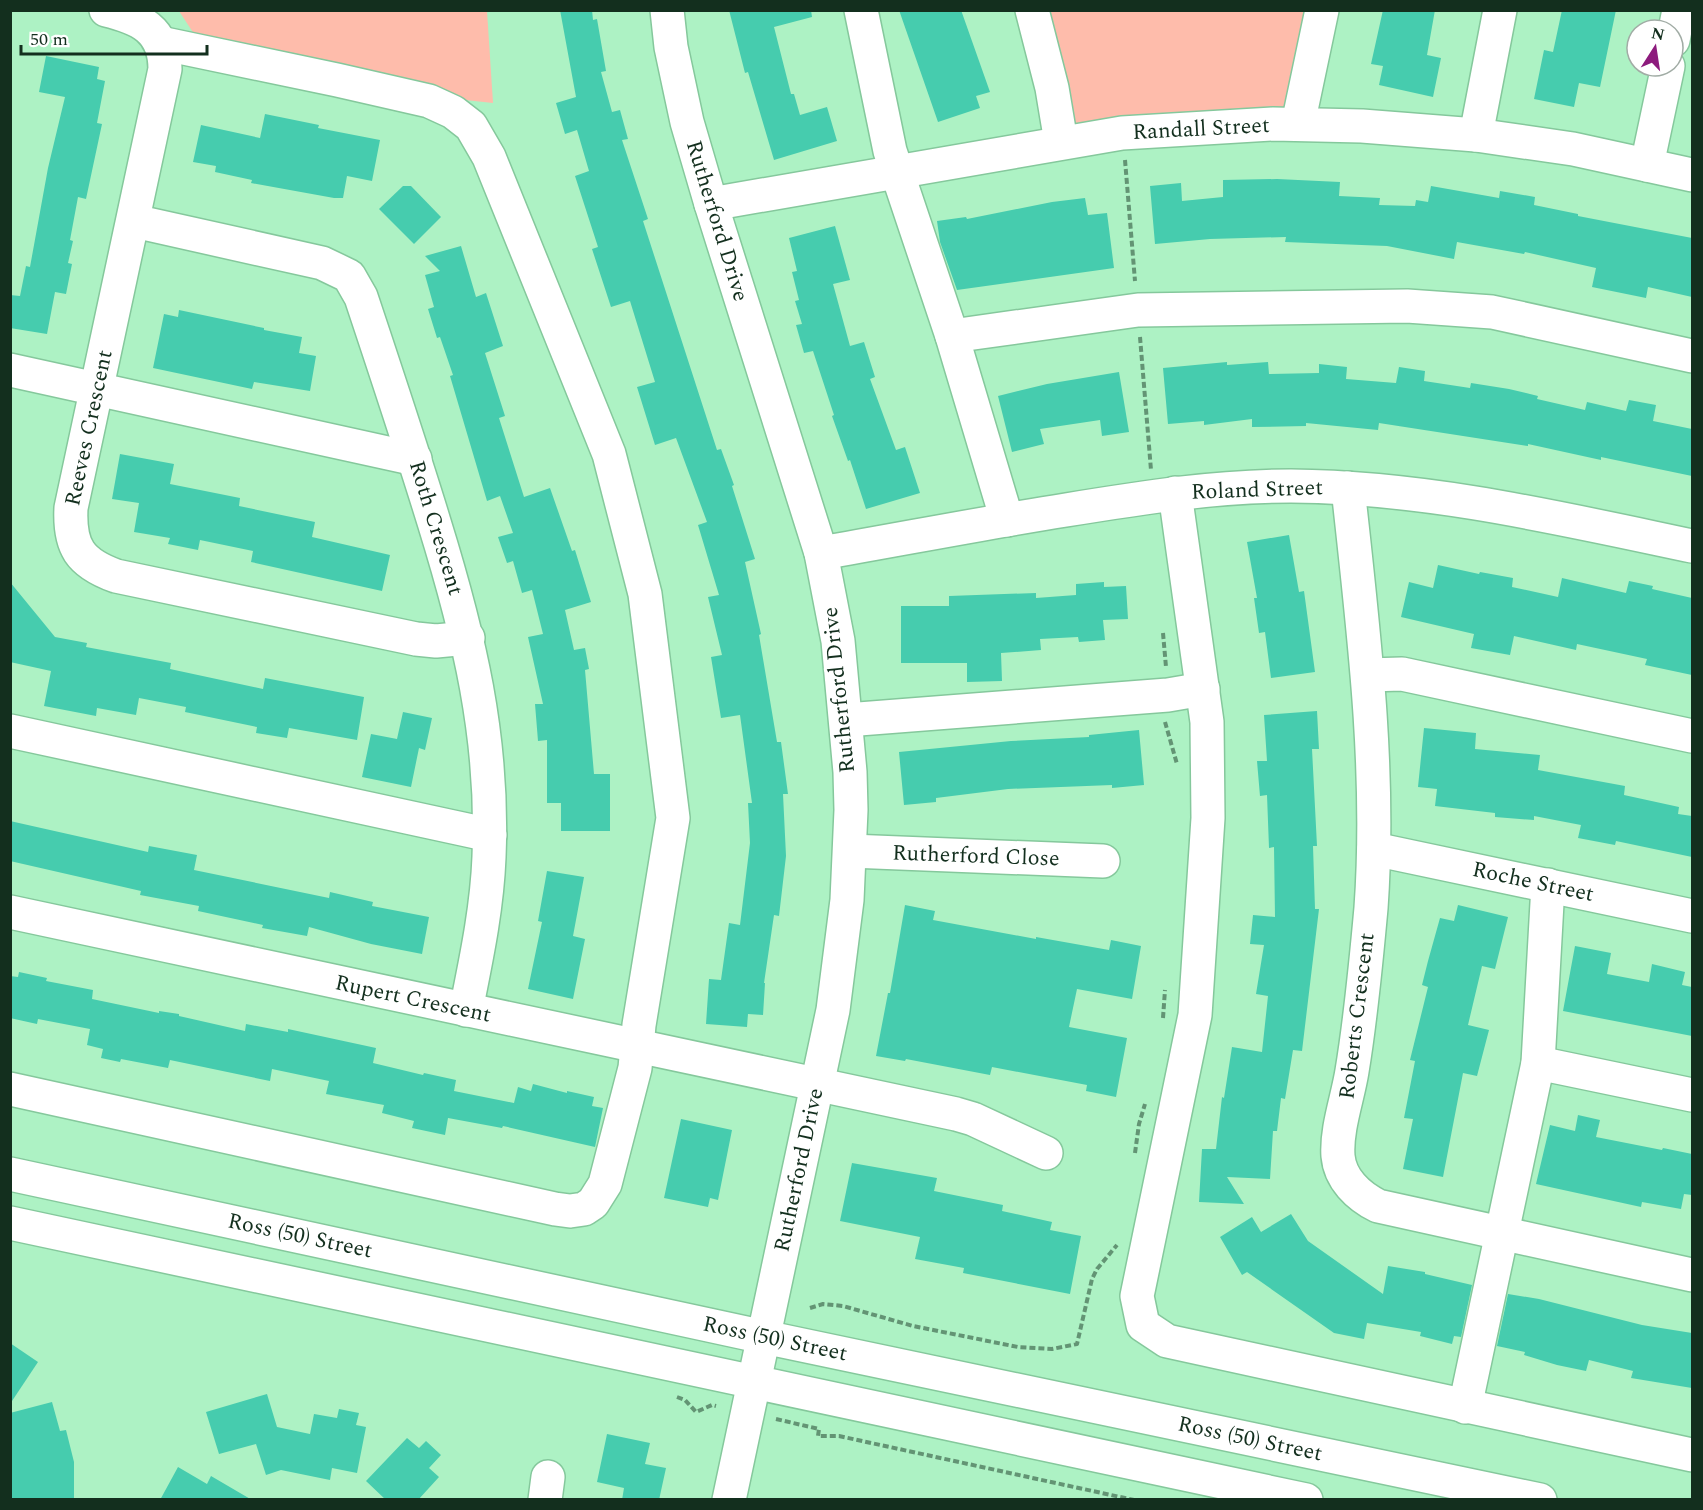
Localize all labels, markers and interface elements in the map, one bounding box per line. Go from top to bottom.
scale bar [21,18,207,56]
north arrow [1625,18,1685,78]
text: N [1649,21,1667,47]
text: 50 m [30,26,68,53]
street label: Randall Street [1132,109,1271,149]
street label: Rutherford Drive [677,136,757,306]
street label: Reeves Crescent [56,347,122,509]
street label: Roth Crescent [400,457,472,600]
street label: Roland Street [1190,471,1324,509]
street label: Rutherford Drive [814,605,864,775]
street label: Rutherford Close [892,837,1060,875]
street label: Roche Street [1469,853,1597,911]
street label: Roberts Crescent [1330,931,1384,1101]
street label: Rupert Crescent [332,966,494,1032]
street label: Rutherford Drive [766,1085,832,1255]
street label: Ross (50) Street [225,1205,375,1267]
street label: Ross (50) Street [700,1308,850,1370]
street label: Ross (50) Street [1175,1408,1325,1470]

